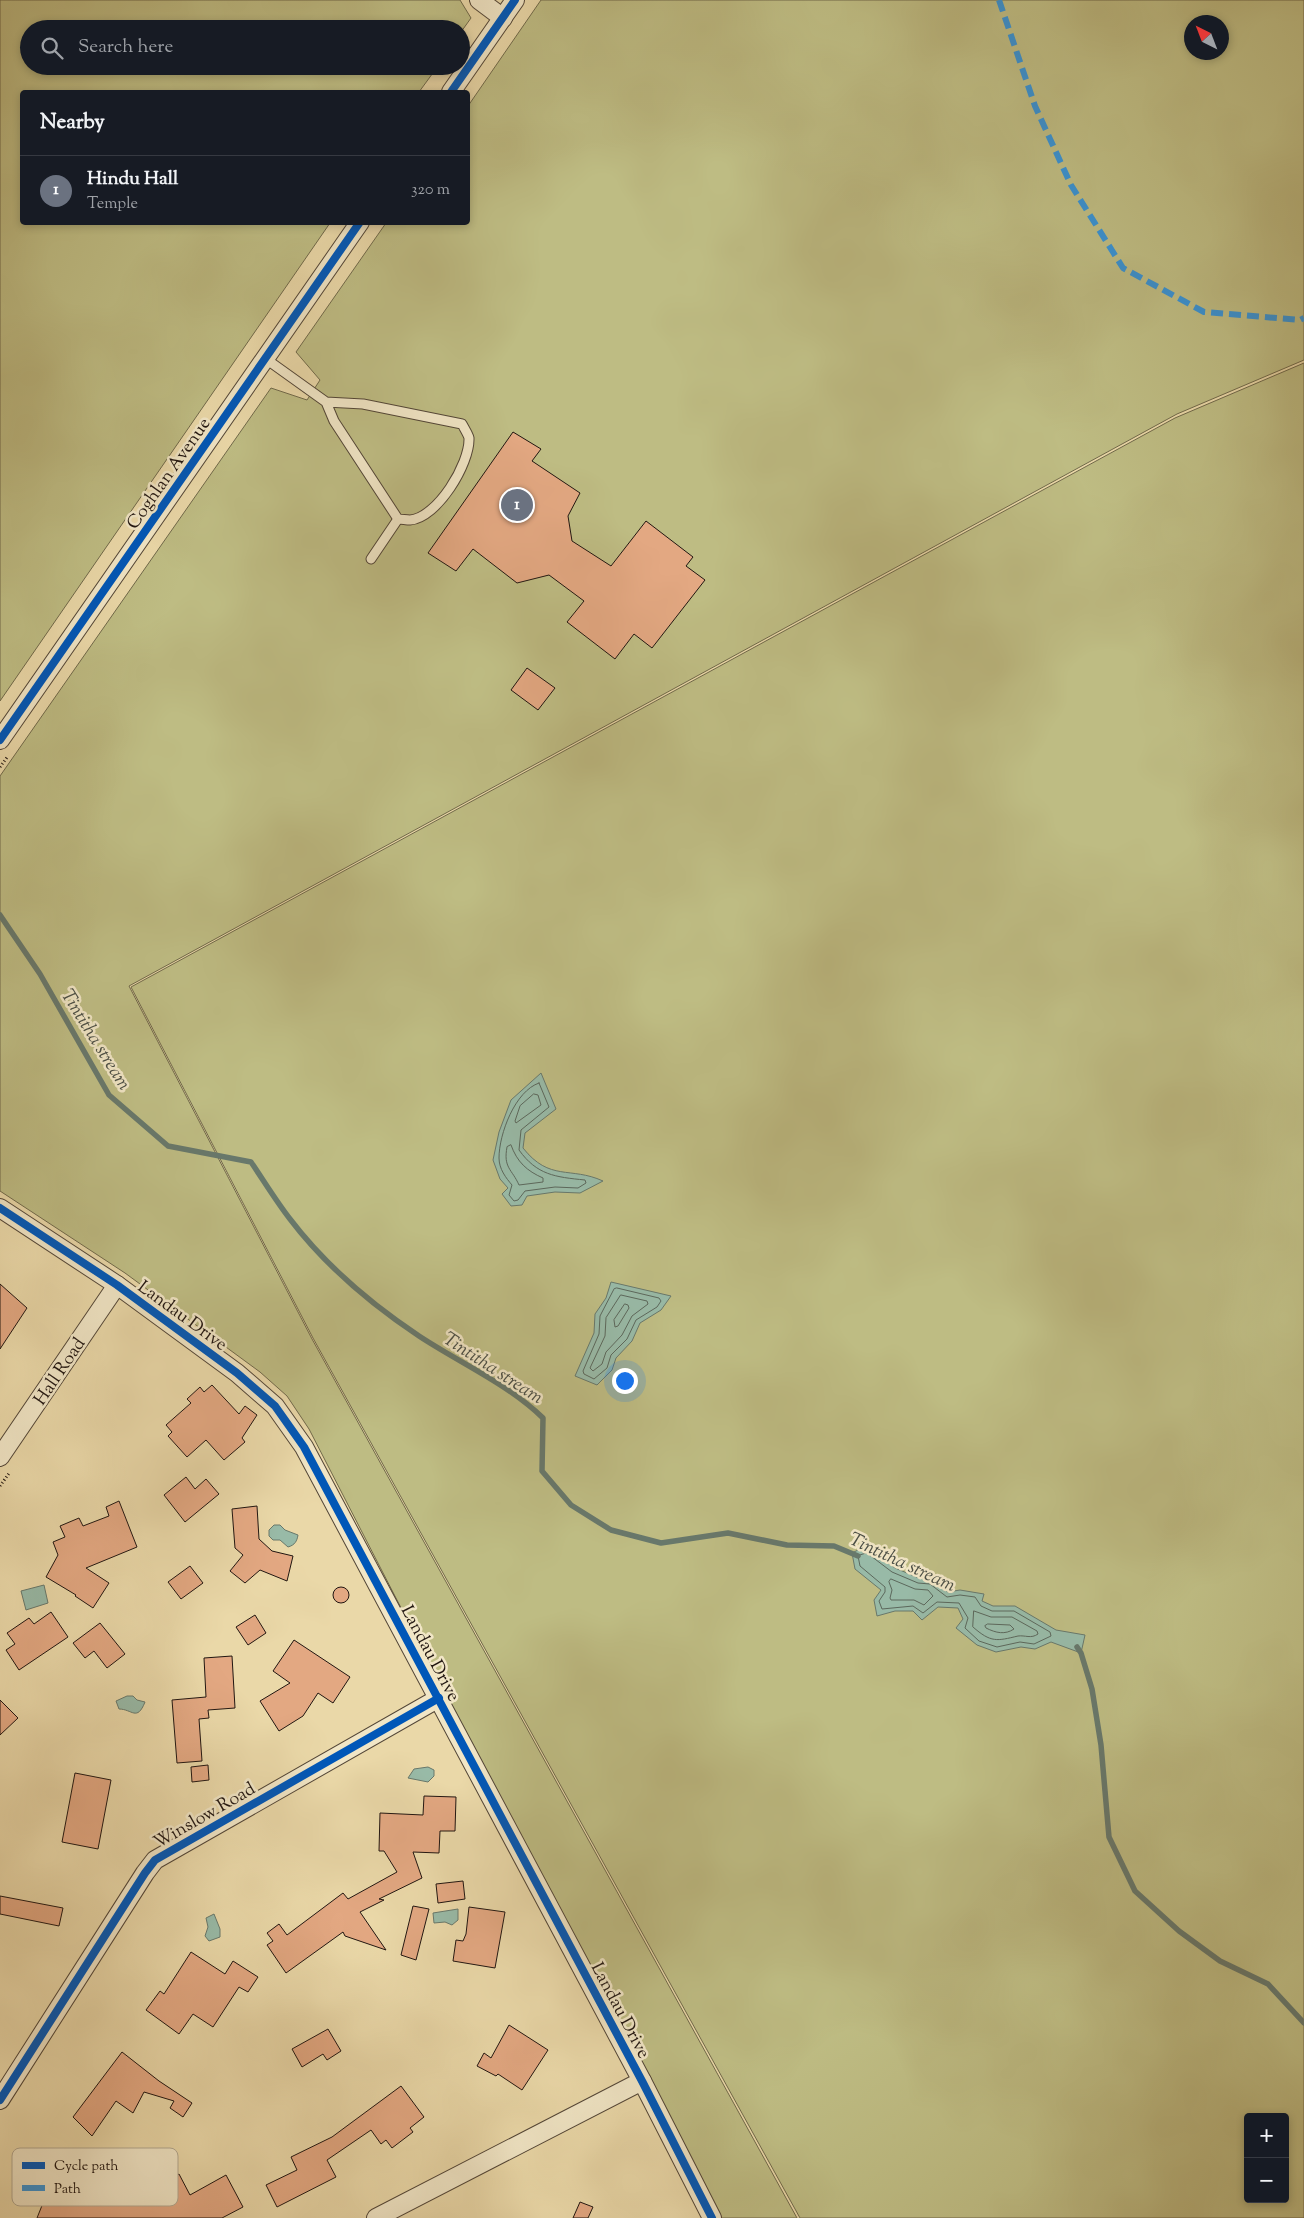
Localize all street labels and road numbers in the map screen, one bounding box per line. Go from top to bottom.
street label: Coghlan Avenue [121,413,218,535]
street label: Landau Drive [132,1275,232,1358]
street label: Hall Road [28,1333,93,1411]
street label: Landau Drive [393,1601,465,1707]
street label: Winslow Road [149,1777,261,1856]
street label: Landau Drive [583,1958,655,2064]

